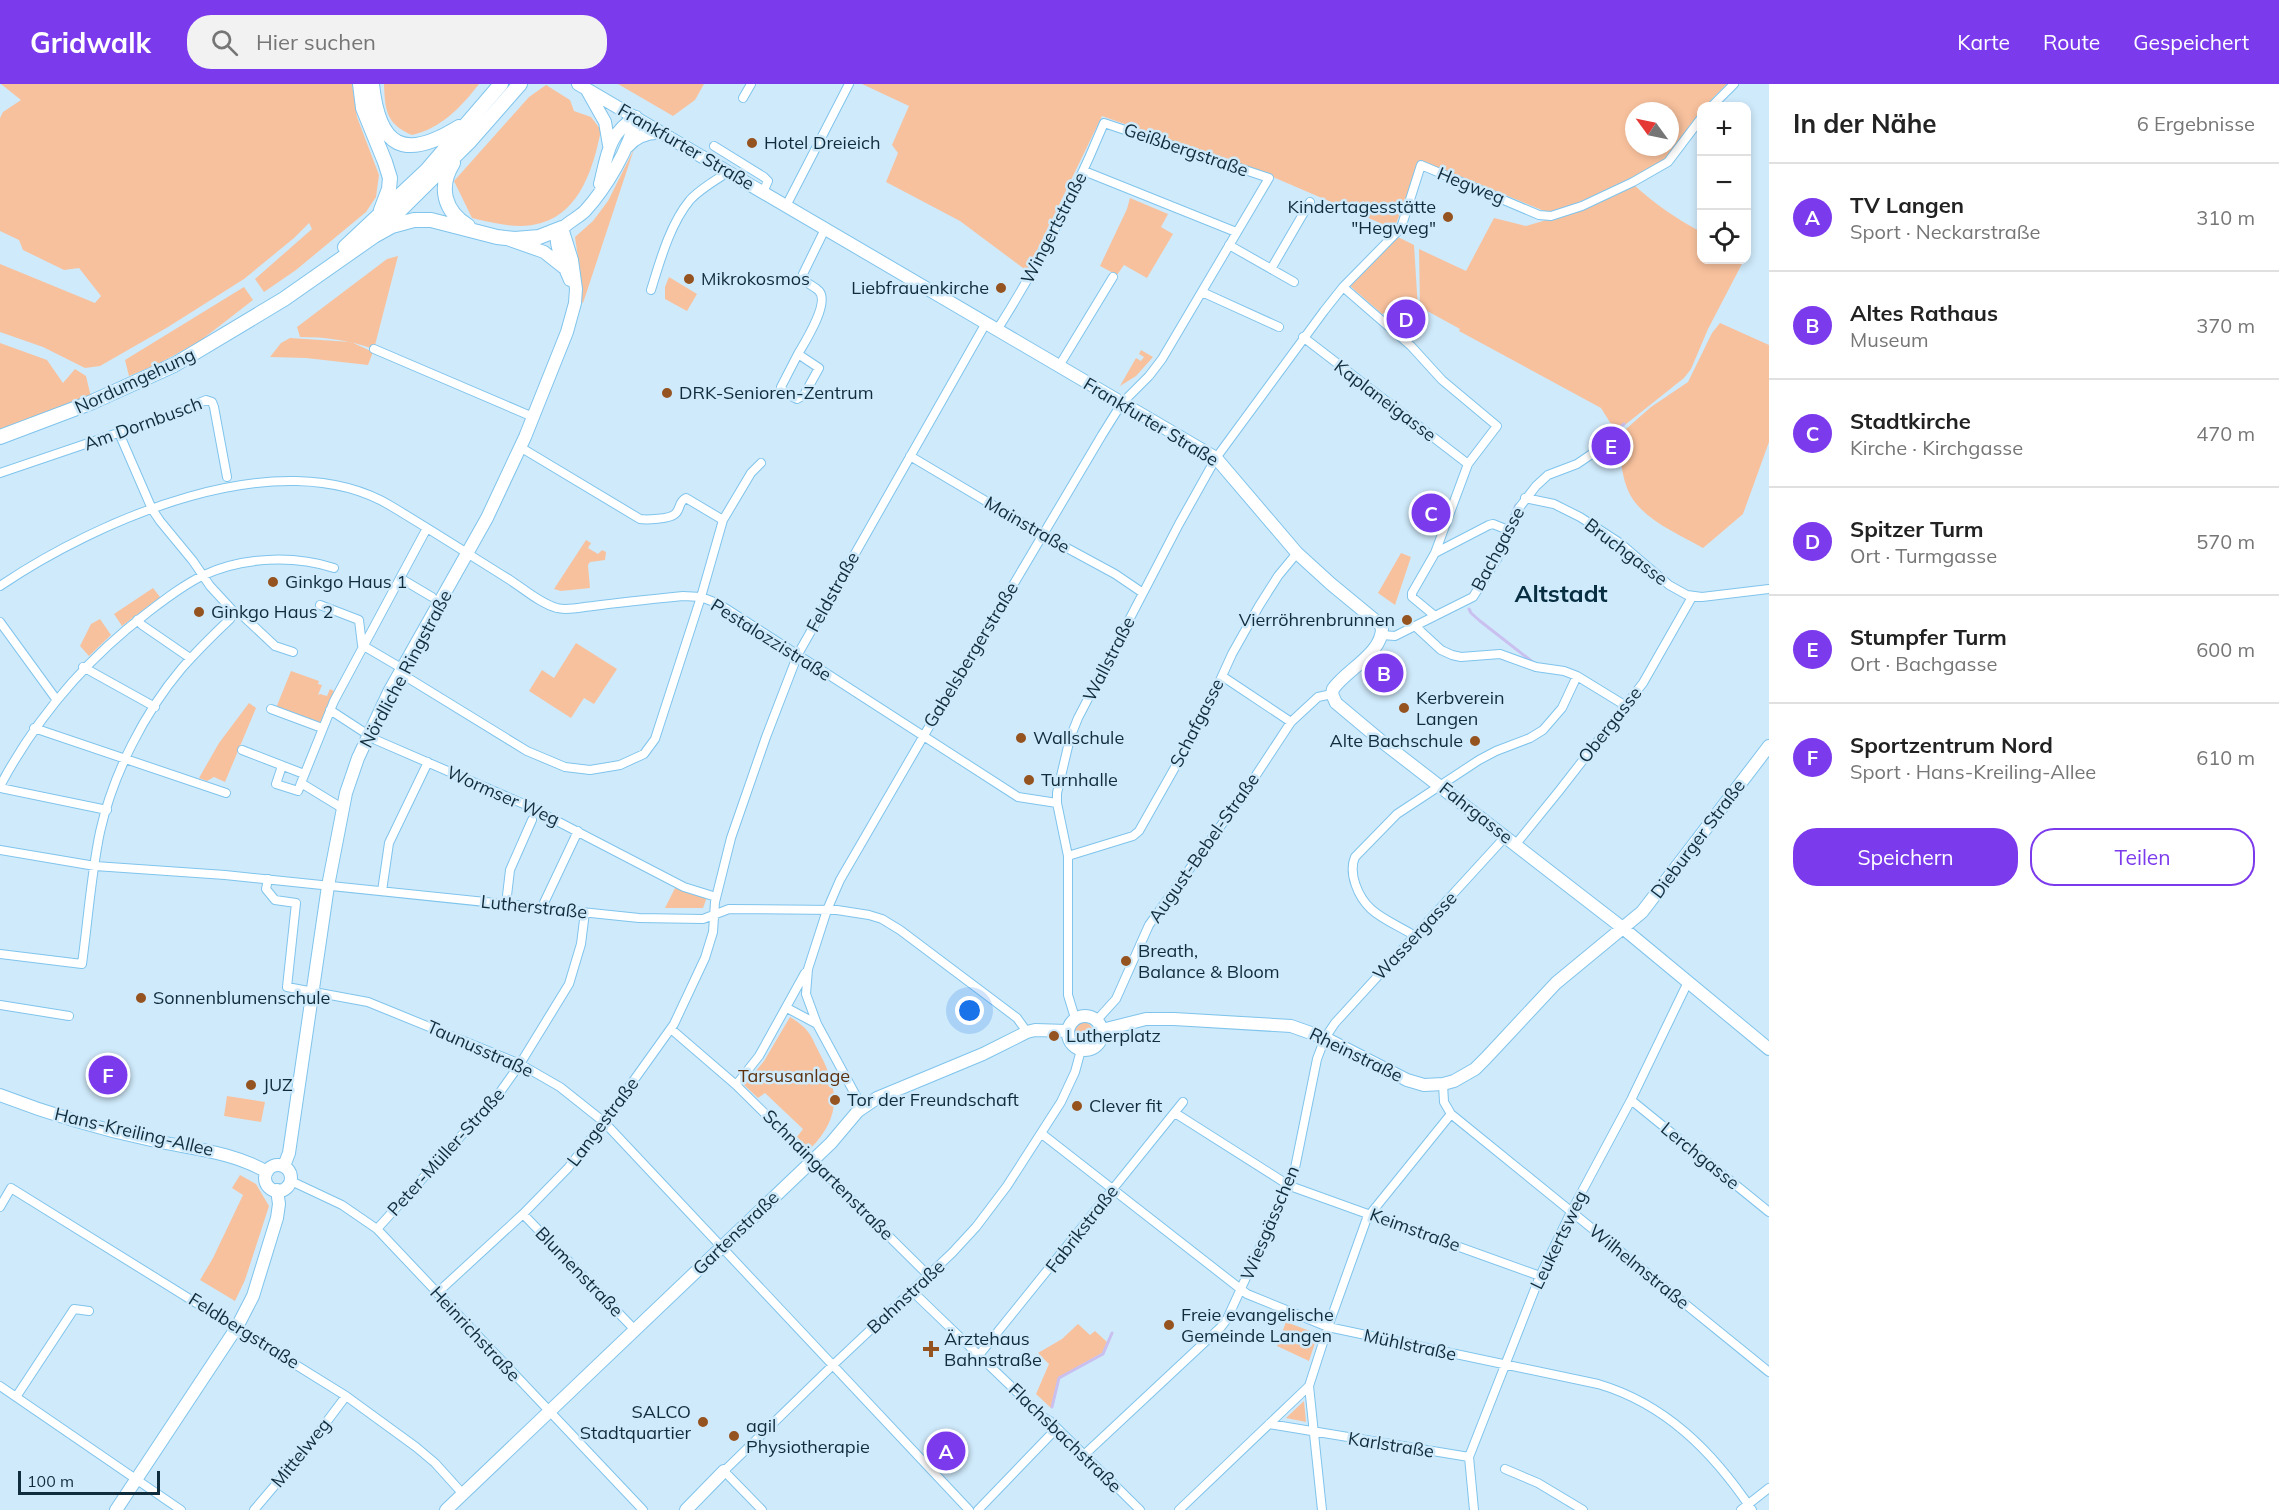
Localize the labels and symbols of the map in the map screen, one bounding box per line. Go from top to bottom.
street label: Frankfurter Straße [614,98,759,195]
north arrow [1625,102,1679,156]
street label: Geißbergstraße [1121,117,1251,182]
place label: Hotel Dreieich [764,131,880,154]
marker: Hotel Dreieich [745,136,759,150]
street label: Hegweg [1434,162,1508,209]
street label: Wingertstraße [1016,168,1092,288]
place label: Kindertagesstätte "Hegweg" [1287,195,1436,239]
marker: Kindertagesstätte "Hegweg" [1441,210,1455,224]
place label: Mikrokosmos [701,267,810,290]
marker: Mikrokosmos [682,272,696,286]
place label: Liebfrauenkirche [851,276,989,299]
marker: Liebfrauenkirche [994,281,1008,295]
pin: D [1386,296,1426,342]
street label: Nordumgehung [71,343,199,418]
street label: Kaplaneigasse [1330,355,1441,447]
street label: Frankfurter Straße [1079,372,1223,471]
place label: DRK-Senioren-Zentrum [679,381,874,404]
marker: DRK-Senioren-Zentrum [660,386,674,400]
street label: Am Dornbusch [81,391,205,456]
pin: E [1592,424,1630,469]
pin: C [1412,490,1450,536]
street label: Mainstraße [981,491,1074,558]
street label: Bachgasse [1466,503,1529,595]
street label: Bruchgasse [1580,513,1672,590]
street label: Feldstraße [801,548,864,636]
place label: Ginkgo Haus 1 [285,570,407,593]
marker: Ginkgo Haus 1 [266,575,280,589]
street label: Gabelsbergerstraße [918,578,1023,732]
district label: Altstadt [1514,578,1608,608]
street label: Nördliche Ringstraße [354,586,457,752]
street label: Pestalozzistraße [707,593,836,686]
place label: Ginkgo Haus 2 [211,600,333,623]
marker: Ginkgo Haus 2 [192,605,206,619]
place label: Vierröhrenbrunnen [1239,608,1395,631]
street label: Wallstraße [1077,613,1140,705]
marker: Vierröhrenbrunnen [1400,613,1414,627]
pin: B [1364,650,1404,696]
street label: Schafgasse [1164,675,1229,771]
street label: Obergasse [1573,682,1646,767]
place label: Kerbverein Langen [1416,686,1504,730]
marker: Kerbverein Langen [1397,701,1411,715]
place label: Wallschule [1033,726,1124,749]
place label: Alte Bachschule [1329,729,1463,752]
marker: Wallschule [1014,731,1028,745]
marker: Alte Bachschule [1468,734,1482,748]
street label: Wormser Weg [443,760,563,831]
place label: Turnhalle [1041,768,1118,791]
street label: August-Bebel-Straße [1143,768,1264,927]
marker: Turnhalle [1022,773,1036,787]
street label: Dieburger Straße [1645,775,1750,903]
street label: Fahrgasse [1435,777,1518,848]
street label: Wassergasse [1368,886,1462,985]
street label: Lutherstraße [480,889,588,924]
place label: Breath, Balance & Bloom [1138,939,1280,983]
marker: Breath, Balance & Bloom [1119,954,1133,968]
place label: Sonnenblumenschule [153,986,330,1009]
marker: Sonnenblumenschule [134,991,148,1005]
your location [955,996,984,1025]
street label: Taunusstraße [423,1015,537,1082]
street label: Rheinstraße [1306,1022,1407,1087]
place label: Lutherplatz [1066,1024,1161,1047]
marker: Lutherplatz [1047,1029,1061,1043]
pin: F [88,1052,128,1098]
park label: Tarsusanlage [738,1064,850,1087]
place label: JUZ [263,1073,293,1096]
street label: Langestraße [562,1073,643,1171]
marker: JUZ [244,1078,258,1092]
street label: Peter-Müller-Straße [382,1083,509,1220]
place label: Tor der Freundschaft [847,1088,1019,1111]
marker: Tor der Freundschaft [828,1093,842,1107]
place label: Clever fit [1089,1094,1162,1117]
marker: Clever fit [1070,1099,1084,1113]
street label: Hans-Kreiling-Allee [52,1102,216,1161]
street label: Schnaingartenstraße [758,1104,899,1245]
street label: Lerchgasse [1656,1117,1744,1194]
street label: Wiesgässchen [1235,1162,1304,1284]
street label: Fabrikstraße [1040,1180,1123,1277]
street label: Gartenstraße [688,1186,784,1280]
street label: Leukertsweg [1525,1187,1592,1293]
street label: Keimstraße [1367,1203,1464,1257]
street label: Wilhelmstraße [1584,1219,1694,1314]
street label: Blumenstraße [531,1222,628,1322]
street label: Bahnstraße [862,1255,949,1338]
street label: Heinrichstraße [425,1281,525,1386]
street label: Feldbergstraße [185,1287,304,1374]
place label: Freie evangelische Gemeinde Langen [1181,1303,1334,1347]
marker: Freie evangelische Gemeinde Langen [1162,1318,1176,1332]
street label: Mühlstraße [1362,1323,1459,1366]
place label: Ärztehaus Bahnstraße [944,1327,1042,1371]
marker: Ärztehaus Bahnstraße [922,1340,940,1358]
street label: Flachsbachstraße [1004,1378,1127,1497]
place label: SALCO Stadtquartier [580,1400,691,1444]
street label: Mittelweg [266,1413,335,1492]
place label: agil Physiotherapie [746,1414,870,1458]
marker: SALCO Stadtquartier [696,1415,710,1429]
street label: Karlstraße [1346,1426,1436,1463]
pin: A [926,1428,966,1474]
marker: agil Physiotherapie [727,1429,741,1443]
scale bar [18,1468,160,1496]

